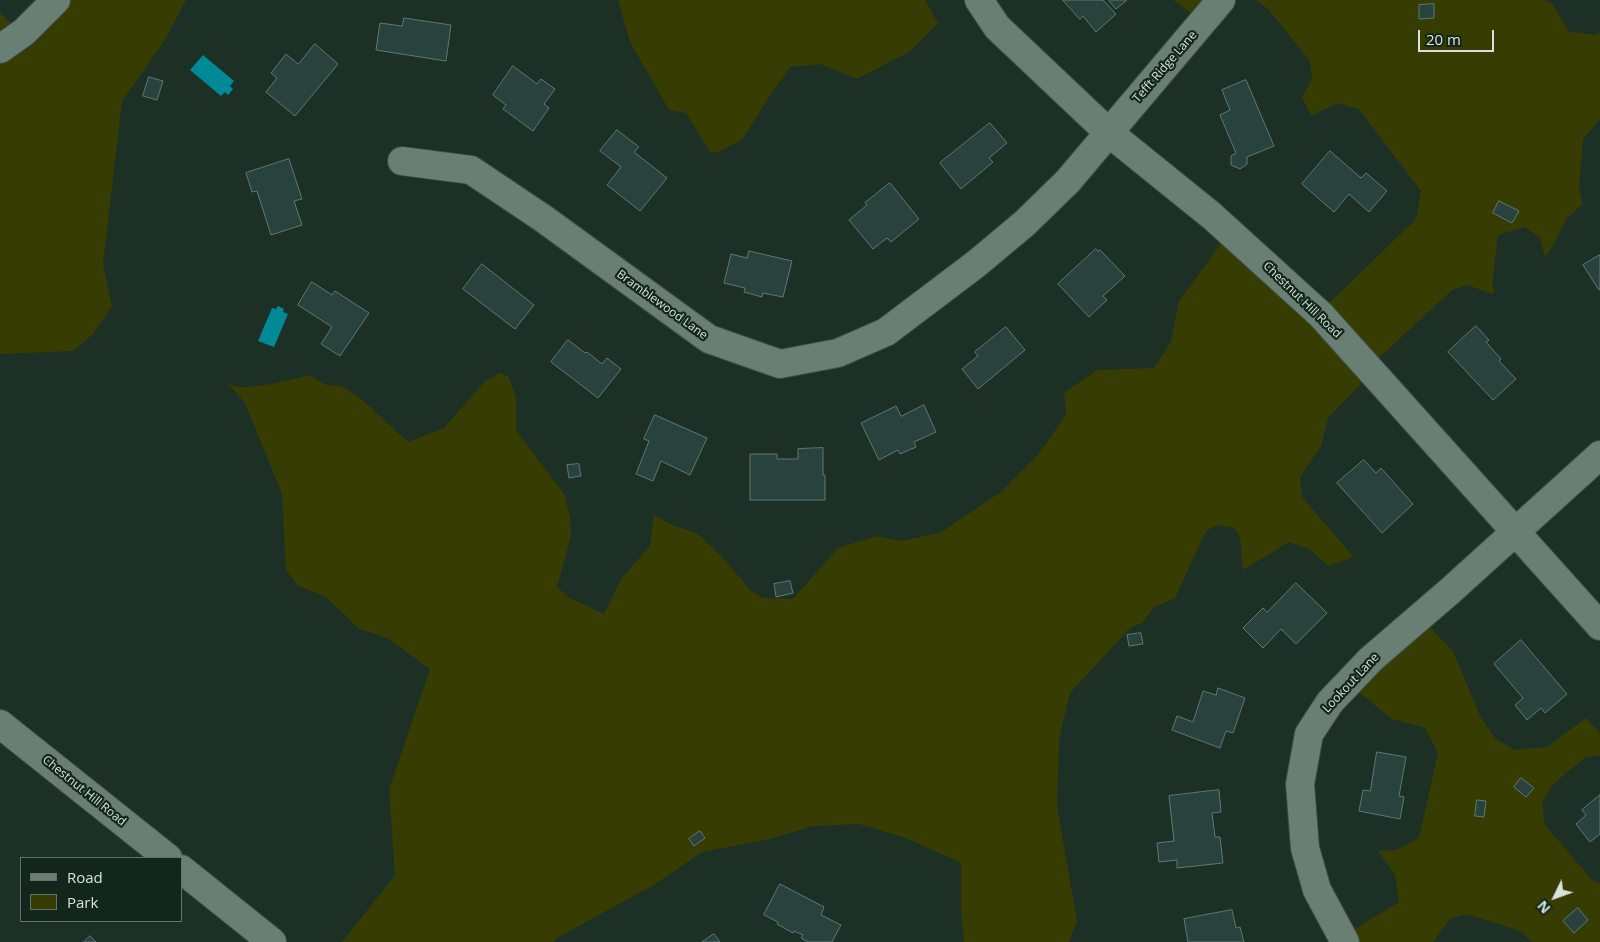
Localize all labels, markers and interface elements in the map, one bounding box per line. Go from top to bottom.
scale bar [1420,20,1496,52]
street label: Tefft Ridge Lane [1130,28,1200,106]
text: 20 m [1426,29,1461,49]
street label: Chestnut Hill Road [1260,259,1344,341]
street label: Bramblewood Lane [614,267,710,343]
street label: Lookout Lane [1320,650,1382,716]
street label: Chestnut Hill Road [39,753,129,829]
legend [20,857,182,922]
text: Road [67,867,103,887]
north arrow [1530,872,1580,922]
text: Park [67,892,98,912]
text: N [1533,897,1554,918]

